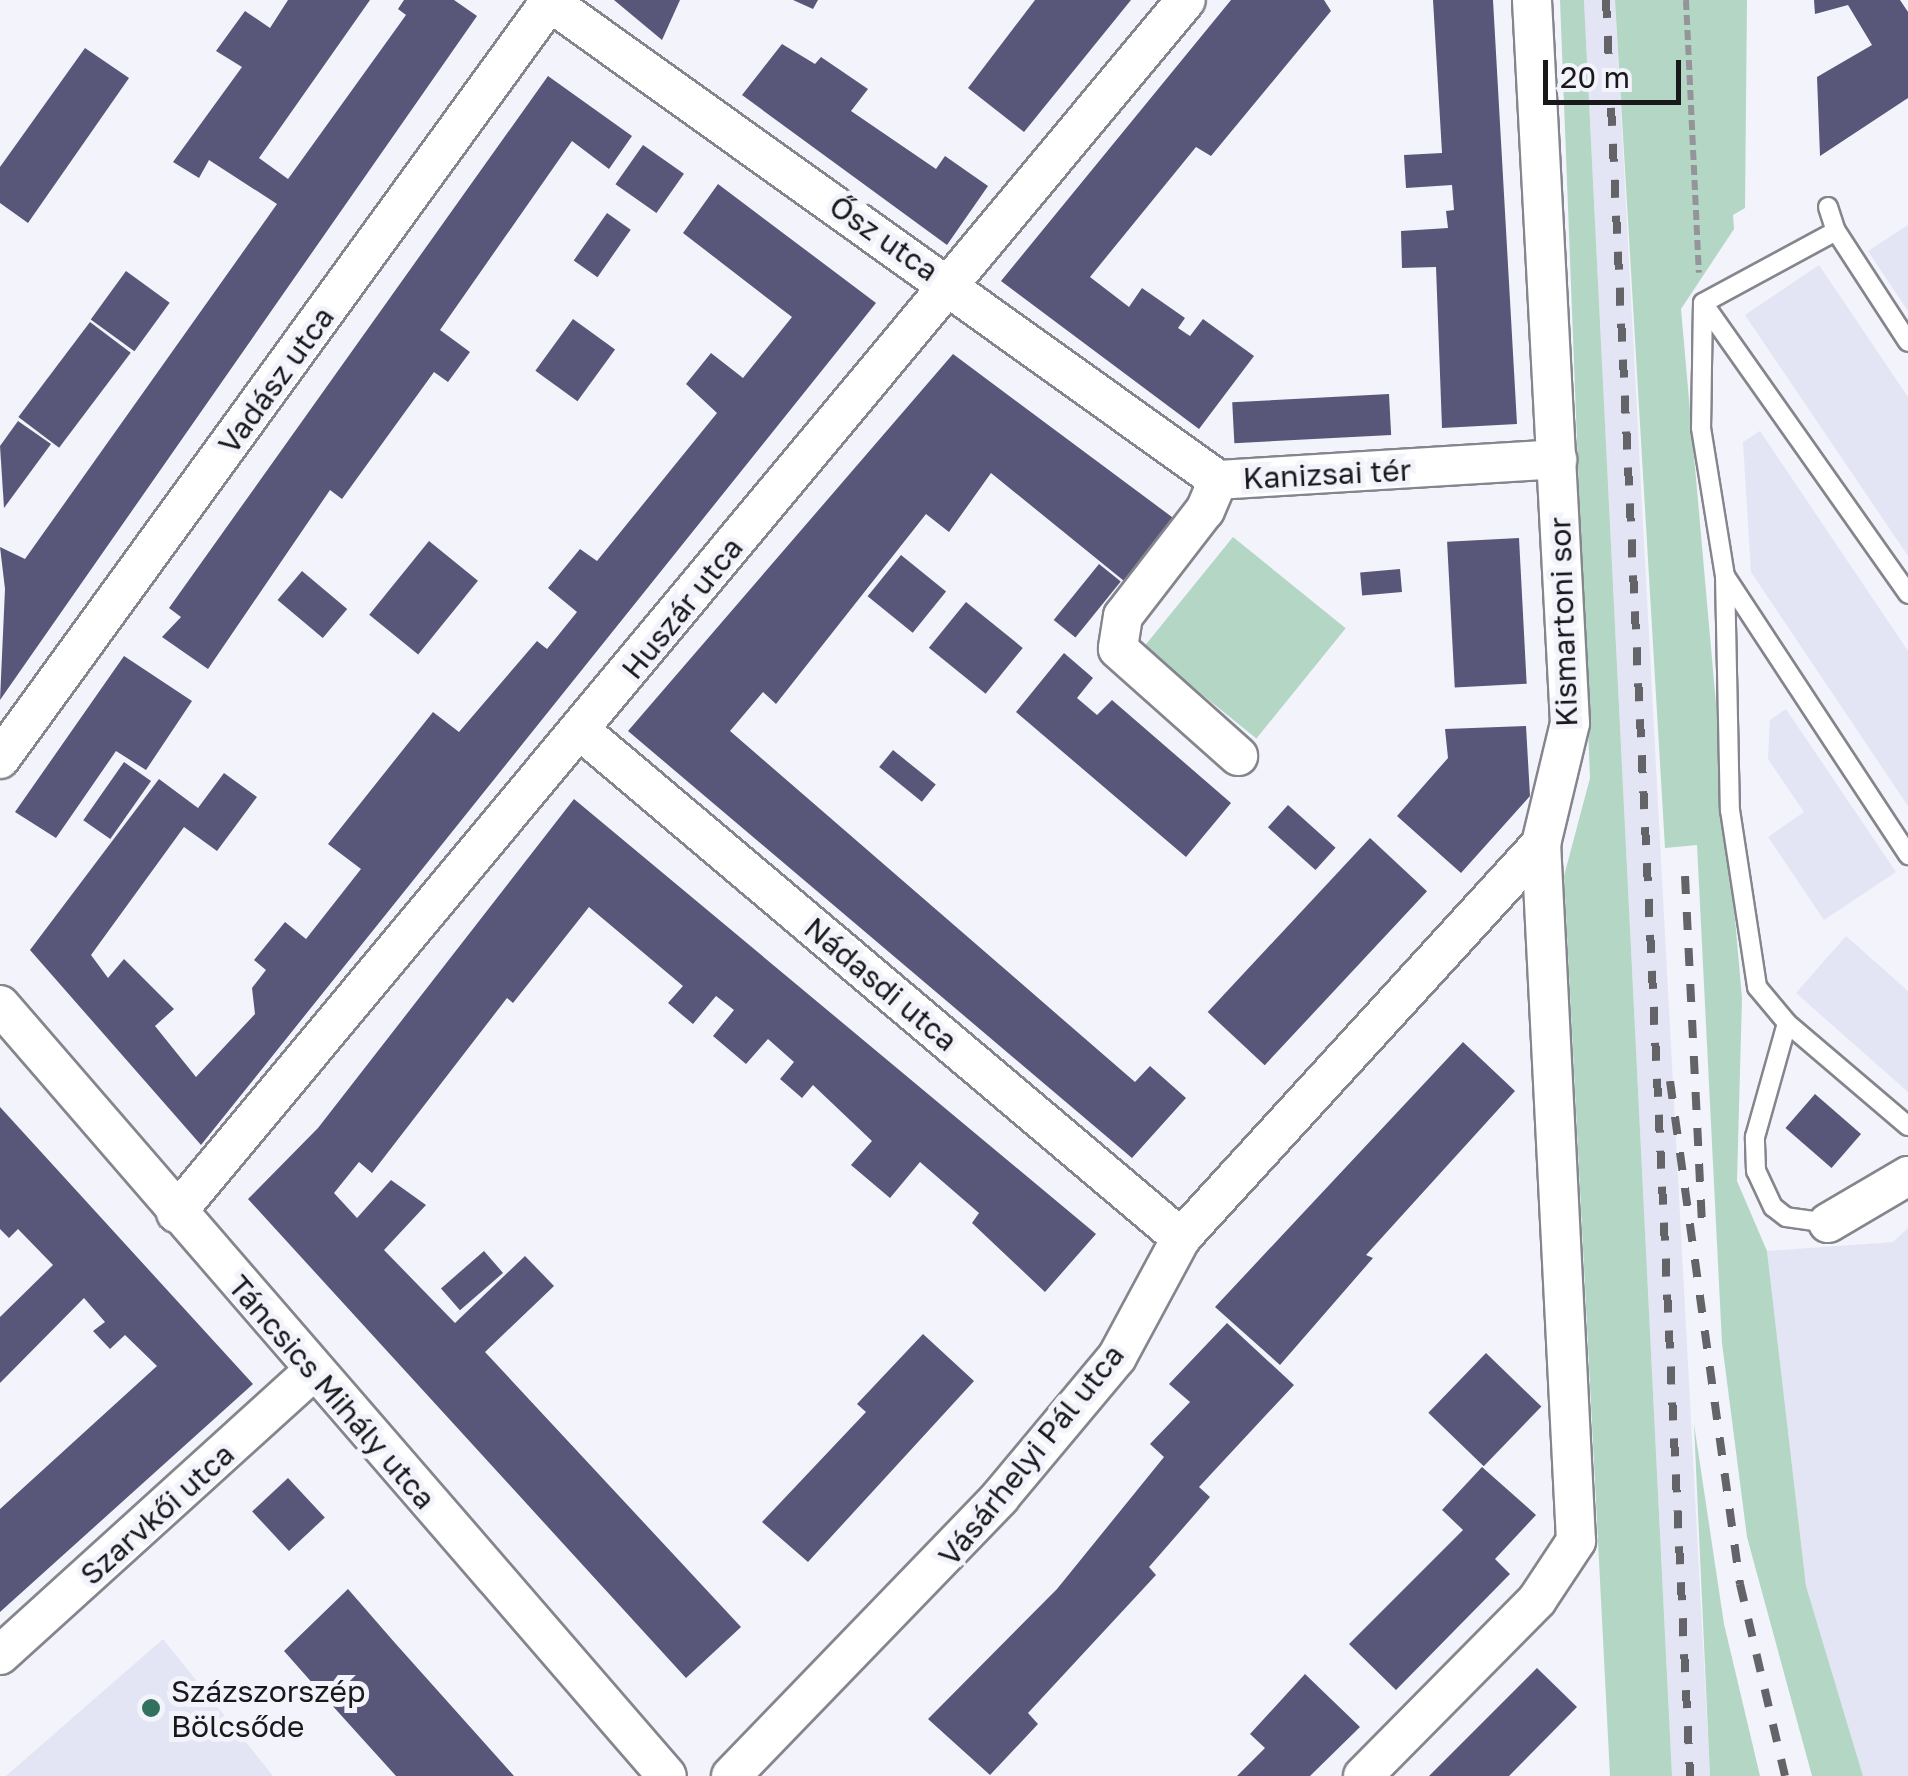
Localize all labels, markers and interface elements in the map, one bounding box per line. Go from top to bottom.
scale bar [1548,40,1686,102]
text: 20 m [1560,59,1630,95]
street label: Ősz utca [823,188,945,288]
street label: Vadász utca [211,300,341,460]
street label: Kanizsai tér [1242,452,1412,496]
street label: Kismartoni sor [1541,516,1585,728]
street label: Huszár utca [614,530,750,686]
street label: Nádasdi utca [797,910,965,1058]
street label: Táncsics Mihály utca [221,1268,443,1516]
street label: Vásárhelyi Pál utca [931,1337,1131,1573]
street label: Szarvkői utca [73,1436,241,1592]
place label: Százszorszép Bölcsőde [171,1673,365,1744]
marker: Százszorszép Bölcsőde [140,1697,162,1719]

